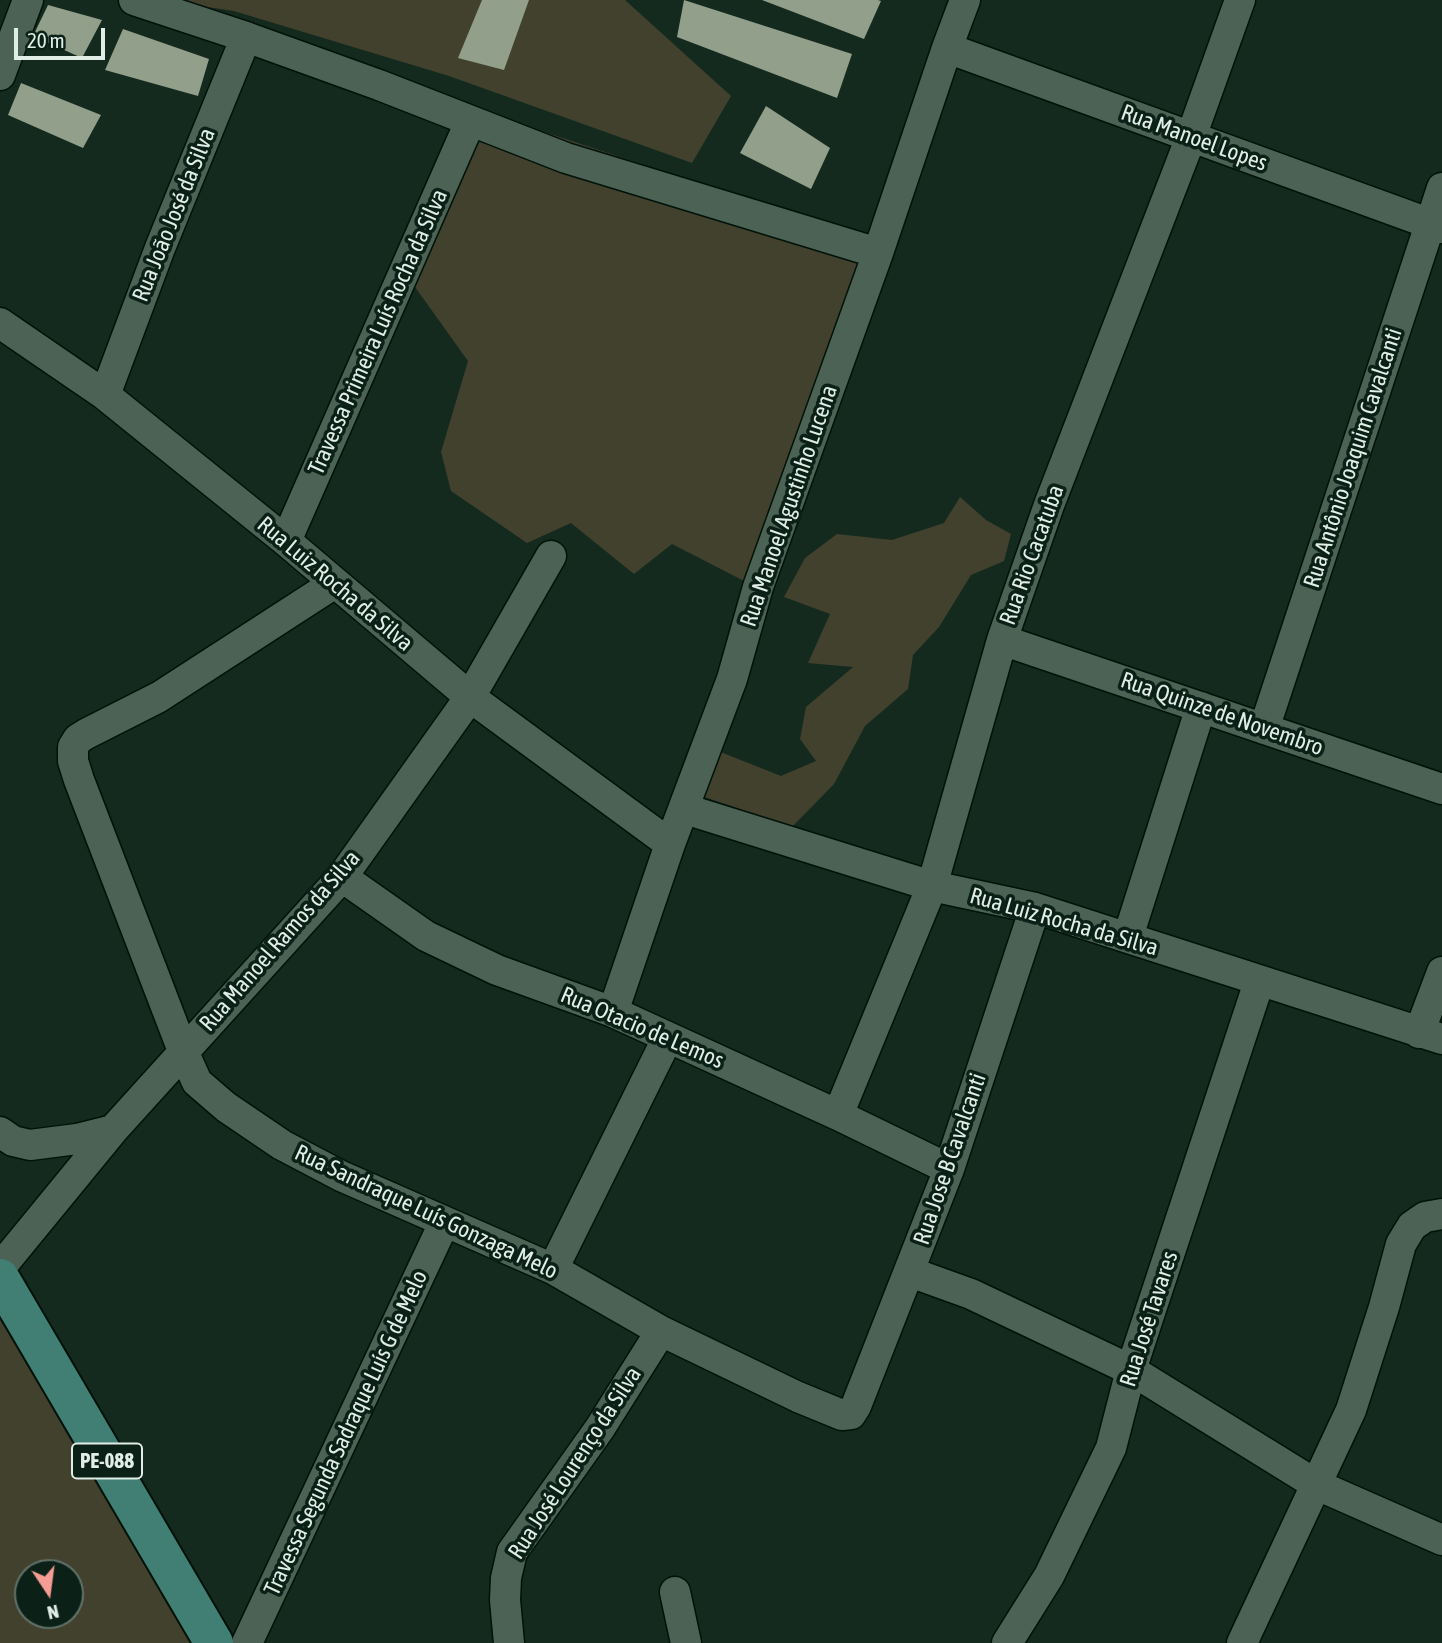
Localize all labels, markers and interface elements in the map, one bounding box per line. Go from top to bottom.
scale bar [18,14,108,58]
text: 20 m [27,28,65,52]
street label: Rua Manoel Lopes [1117,99,1271,177]
street label: Rua João José da Silva [127,124,221,306]
street label: Travessa Primeira Luís Rocha da Silva [303,185,453,479]
street label: Rua Antônio Joaquim Cavalcanti [1298,325,1408,591]
street label: Rua Manoel Agustinho Lucena [735,382,843,630]
street label: Rua Rio Cacatuba [994,481,1070,629]
street label: Rua Luiz Rocha da Silva [252,511,418,657]
street label: Rua Quinze de Novembro [1117,666,1327,762]
street label: Rua Manoel Ramos da Silva [194,845,366,1037]
street label: Rua Luiz Rocha da Silva [967,882,1161,962]
street label: Rua Otacio de Lemos [556,981,728,1075]
street label: Rua Jose B Cavalcanti [908,1070,992,1248]
street label: Rua Sandraque Luís Gonzaga Melo [290,1139,562,1285]
street label: Rua José Tavares [1114,1248,1184,1390]
street label: Travessa Segunda Sadraque Luís G de Melo [258,1266,434,1600]
street label: Rua José Lourenço da Silva [503,1362,647,1564]
road number: PE-088 [72,1444,142,1478]
north arrow [14,1559,84,1629]
text: N [45,1601,61,1624]

